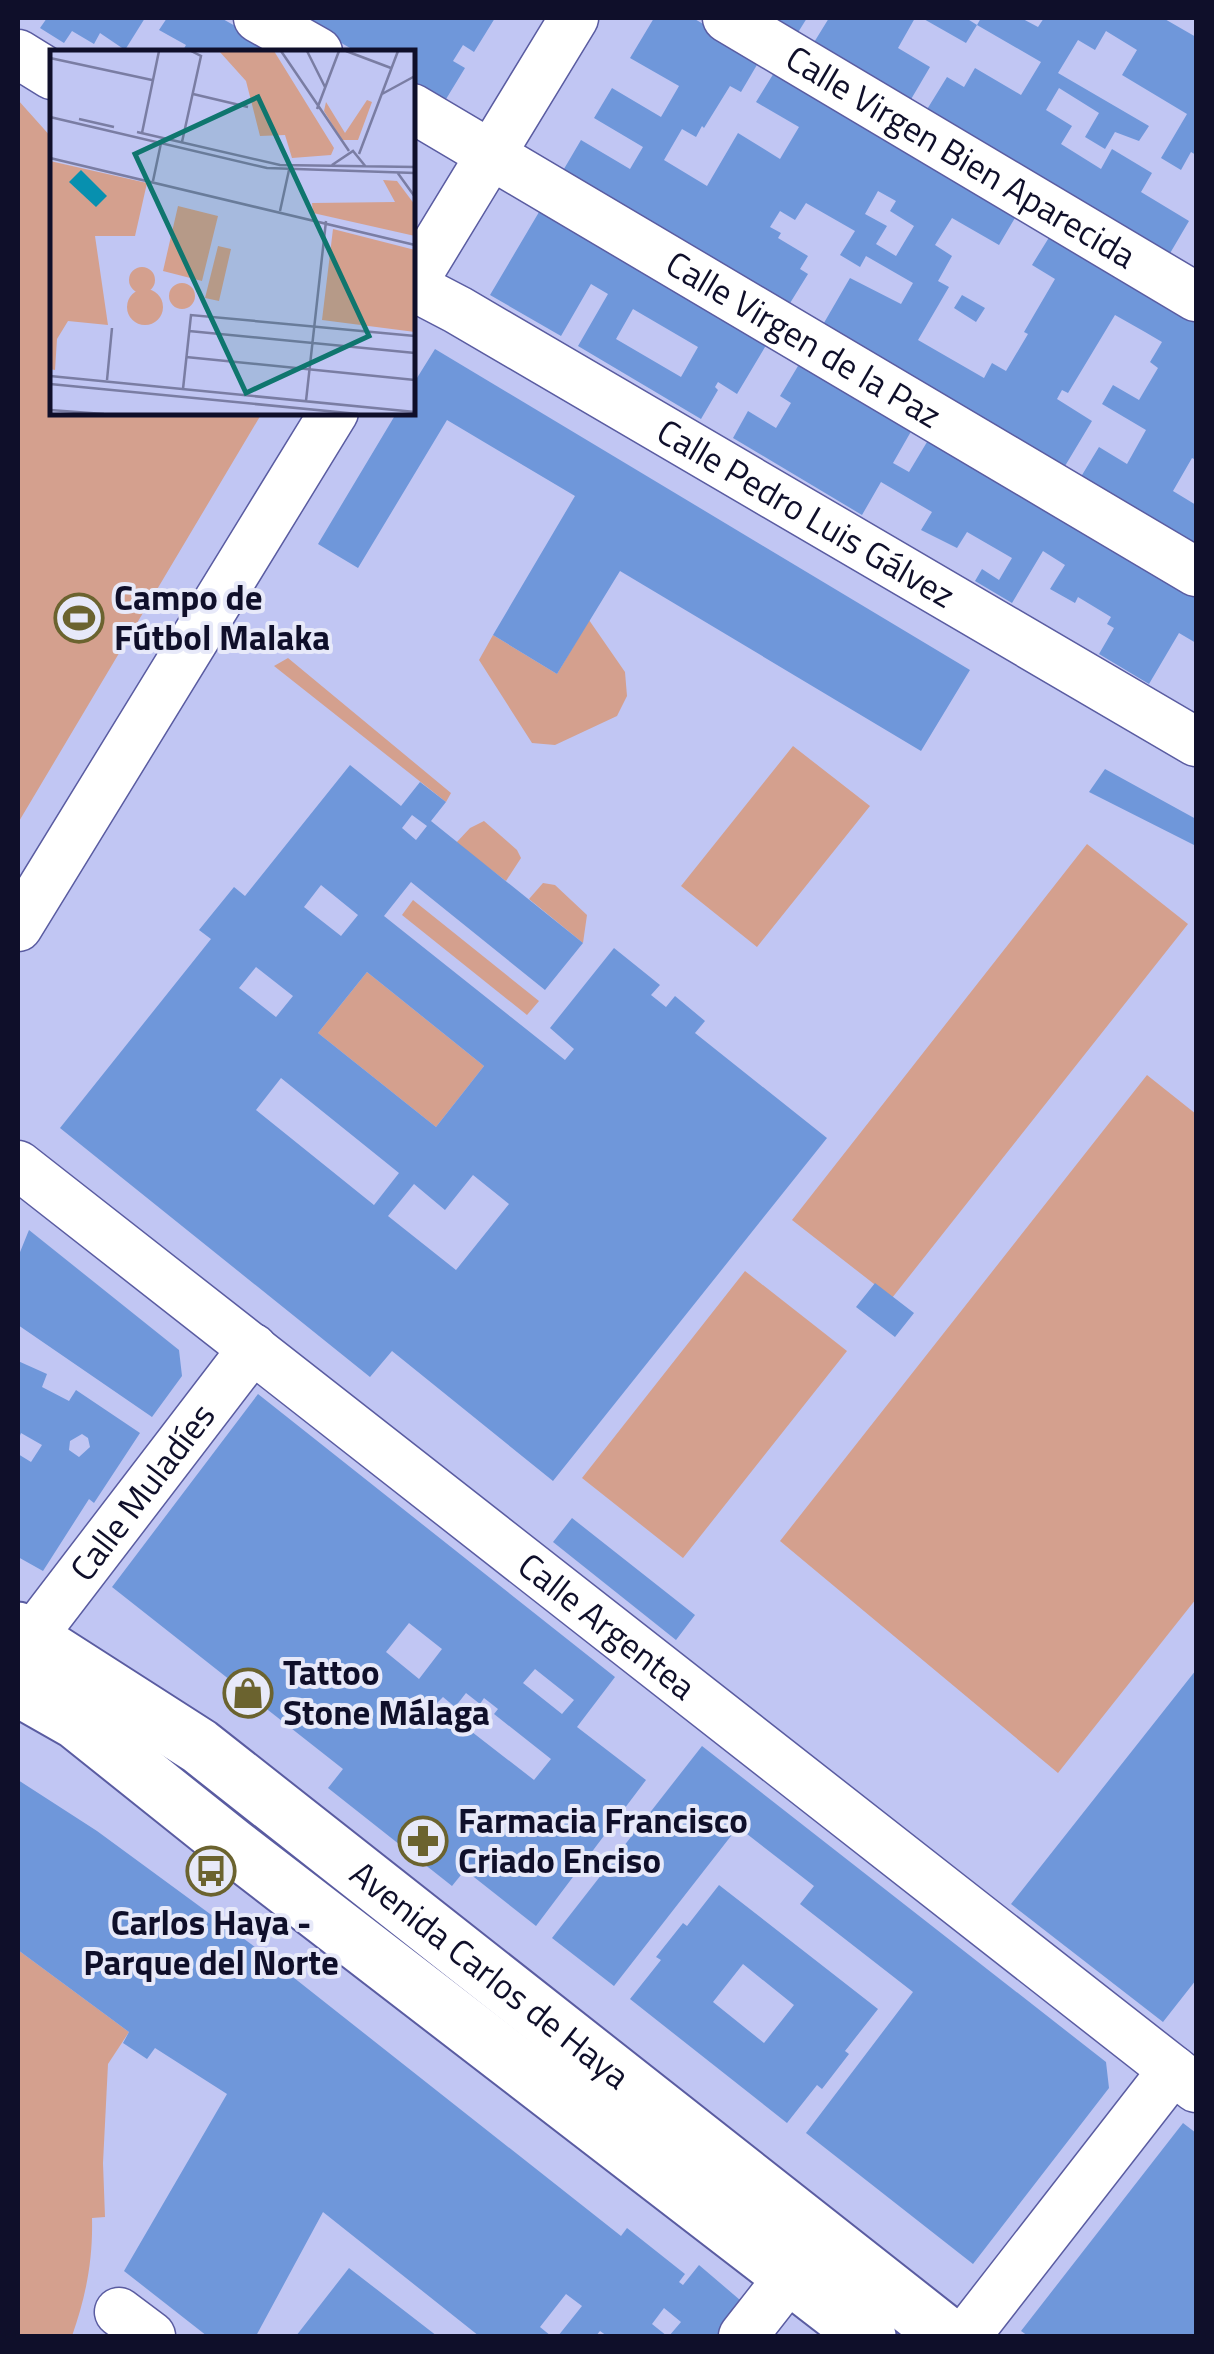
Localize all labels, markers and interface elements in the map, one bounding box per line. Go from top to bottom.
street label: Calle Virgen Bien Aparecida [776,31,1147,281]
inset map [50,50,415,415]
street label: Calle Virgen de la Paz [656,236,952,441]
street label: Calle Pedro Luis Gálvez [647,404,966,621]
place label: Campo de Fútbol Malaka [114,570,330,664]
sports icon: Campo de Fútbol Malaka [53,592,105,644]
street label: Calle Muladíes [56,1391,228,1592]
street label: Calle Argentea [507,1539,708,1712]
place label: Tattoo Stone Málaga [283,1645,490,1739]
shop icon: Tattoo Stone Málaga [222,1667,274,1719]
place label: Farmacia Francisco Criado Enciso [458,1793,748,1887]
pharmacy icon: Farmacia Francisco Criado Enciso [397,1815,449,1867]
bus stop icon: Carlos Haya - Parque del Norte [185,1845,237,1897]
street label: Avenida Carlos de Haya [339,1847,642,2102]
place label: Carlos Haya - Parque del Norte [83,1895,339,1989]

